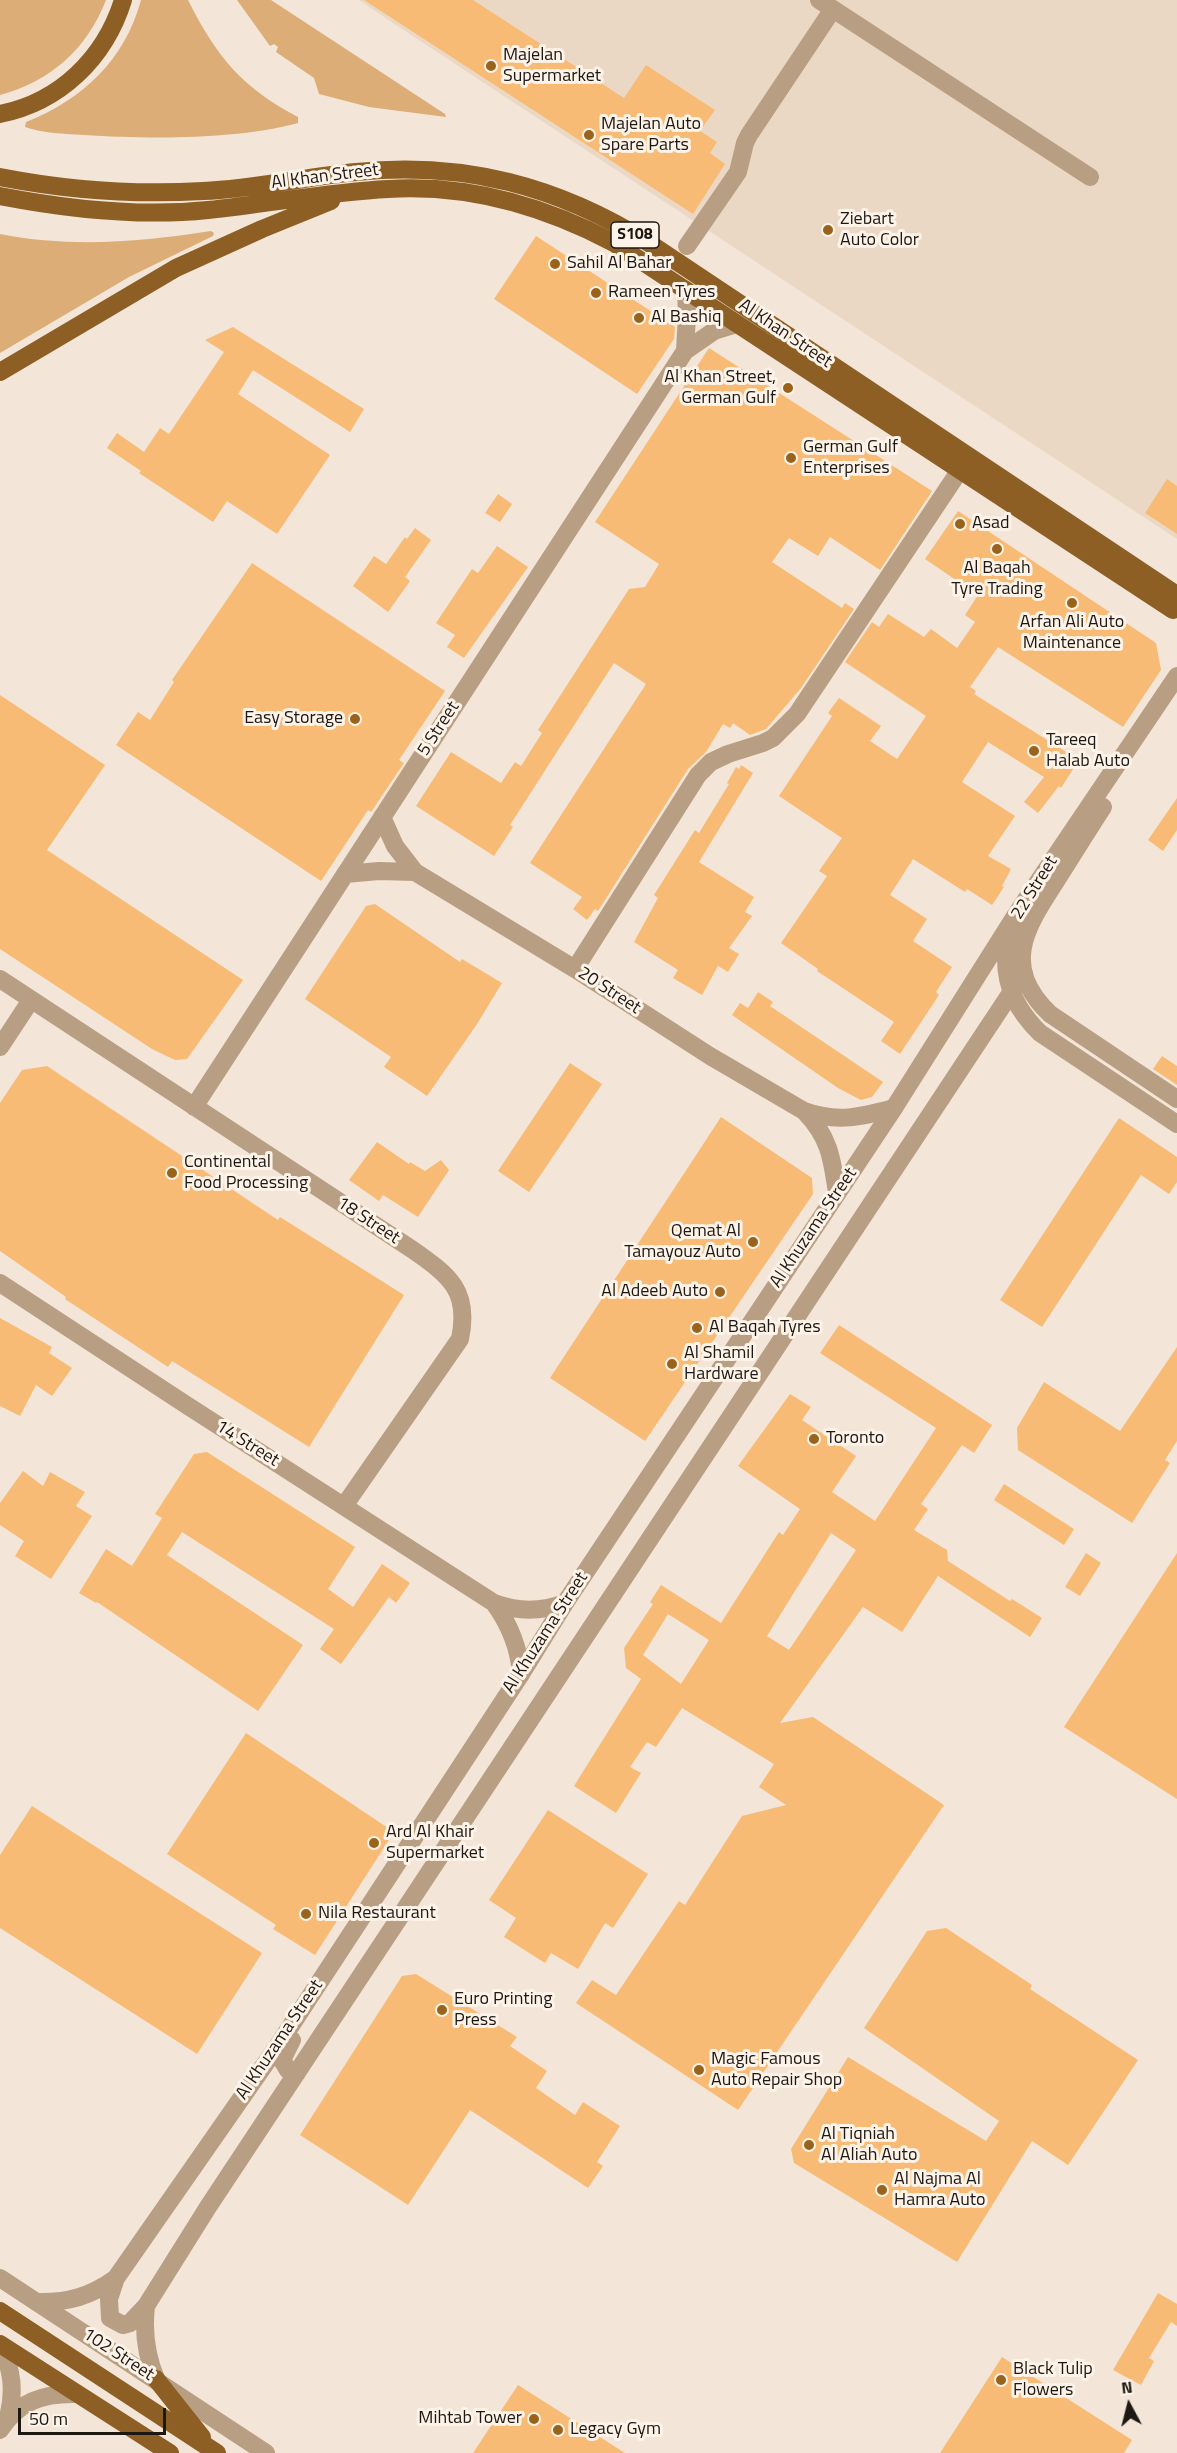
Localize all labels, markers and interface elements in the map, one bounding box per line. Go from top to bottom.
place label: Majelan Supermarket [503,45,601,88]
marker: Majelan Supermarket [484,59,498,73]
place label: Majelan Auto Spare Parts [601,114,701,156]
marker: Majelan Auto Spare Parts [582,128,596,142]
street label: Al Khan Street [270,160,380,194]
place label: Ziebart Auto Color [840,209,919,252]
road number: S108 [611,222,659,248]
marker: Ziebart Auto Color [821,223,835,237]
place label: Sahil Al Bahar [567,253,671,275]
marker: Sahil Al Bahar [548,257,562,271]
place label: Rameen Tyres [608,282,715,304]
marker: Rameen Tyres [589,286,603,300]
street label: Al Khan Street [734,295,836,373]
place label: Al Bashiq [651,307,721,329]
marker: Al Bashiq [632,311,646,325]
place label: Al Khan Street, German Gulf [664,367,776,410]
marker: Al Khan Street, German Gulf [781,381,795,395]
place label: German Gulf Enterprises [803,437,898,480]
marker: German Gulf Enterprises [784,451,798,465]
place label: Asad [972,513,1010,535]
marker: Asad [953,517,967,531]
marker: Al Baqah Tyre Trading [990,542,1004,556]
place label: Al Baqah Tyre Trading [951,558,1043,600]
marker: Arfan Ali Auto Maintenance [1065,596,1079,610]
place label: Arfan Ali Auto Maintenance [1020,612,1124,654]
street label: 5 Street [413,698,465,760]
place label: Easy Storage [244,708,343,730]
marker: Easy Storage [348,712,362,726]
place label: Tareeq Halab Auto [1046,730,1130,772]
marker: Tareeq Halab Auto [1027,744,1041,758]
street label: 22 Street [1007,852,1063,924]
street label: 20 Street [574,963,644,1019]
place label: Continental Food Processing [184,1152,308,1194]
street label: Al Khuzama Street [766,1164,862,1292]
marker: Continental Food Processing [165,1166,179,1180]
street label: 18 Street [333,1193,403,1249]
place label: Qemat Al Tamayouz Auto [624,1221,741,1264]
marker: Qemat Al Tamayouz Auto [746,1235,760,1249]
place label: Al Adeeb Auto [601,1281,708,1303]
marker: Al Adeeb Auto [713,1285,727,1299]
place label: Al Baqah Tyres [709,1317,821,1339]
marker: Al Baqah Tyres [690,1321,704,1335]
place label: Al Shamil Hardware [684,1343,758,1386]
marker: Al Shamil Hardware [665,1357,679,1371]
street label: 14 Street [211,1416,283,1472]
place label: Toronto [826,1428,884,1450]
marker: Toronto [807,1432,821,1446]
street label: Al Khuzama Street [499,1568,593,1698]
place label: Ard Al Khair Supermarket [386,1822,484,1864]
marker: Ard Al Khair Supermarket [367,1836,381,1850]
place label: Nila Restaurant [318,1903,436,1925]
marker: Nila Restaurant [299,1907,313,1921]
street label: Al Khuzama Street [232,1976,328,2104]
place label: Euro Printing Press [454,1989,553,2032]
marker: Euro Printing Press [435,2003,449,2017]
place label: Magic Famous Auto Repair Shop [711,2049,842,2092]
marker: Magic Famous Auto Repair Shop [692,2063,706,2077]
place label: Al Tiqniah Al Aliah Auto [821,2124,917,2166]
marker: Al Tiqniah Al Aliah Auto [802,2138,816,2152]
place label: Al Najma Al Hamra Auto [894,2169,986,2212]
marker: Al Najma Al Hamra Auto [875,2183,889,2197]
street label: 102 Street [78,2324,158,2386]
place label: Black Tulip Flowers [1013,2359,1093,2402]
marker: Black Tulip Flowers [994,2373,1008,2387]
north arrow [1099,2375,1159,2435]
text: N [1120,2375,1134,2400]
scale bar [21,2396,170,2434]
text: 50 m [29,2405,68,2432]
place label: Mihtab Tower [418,2408,522,2430]
marker: Mihtab Tower [527,2412,541,2426]
place label: Legacy Gym [570,2419,661,2441]
marker: Legacy Gym [551,2423,565,2437]

